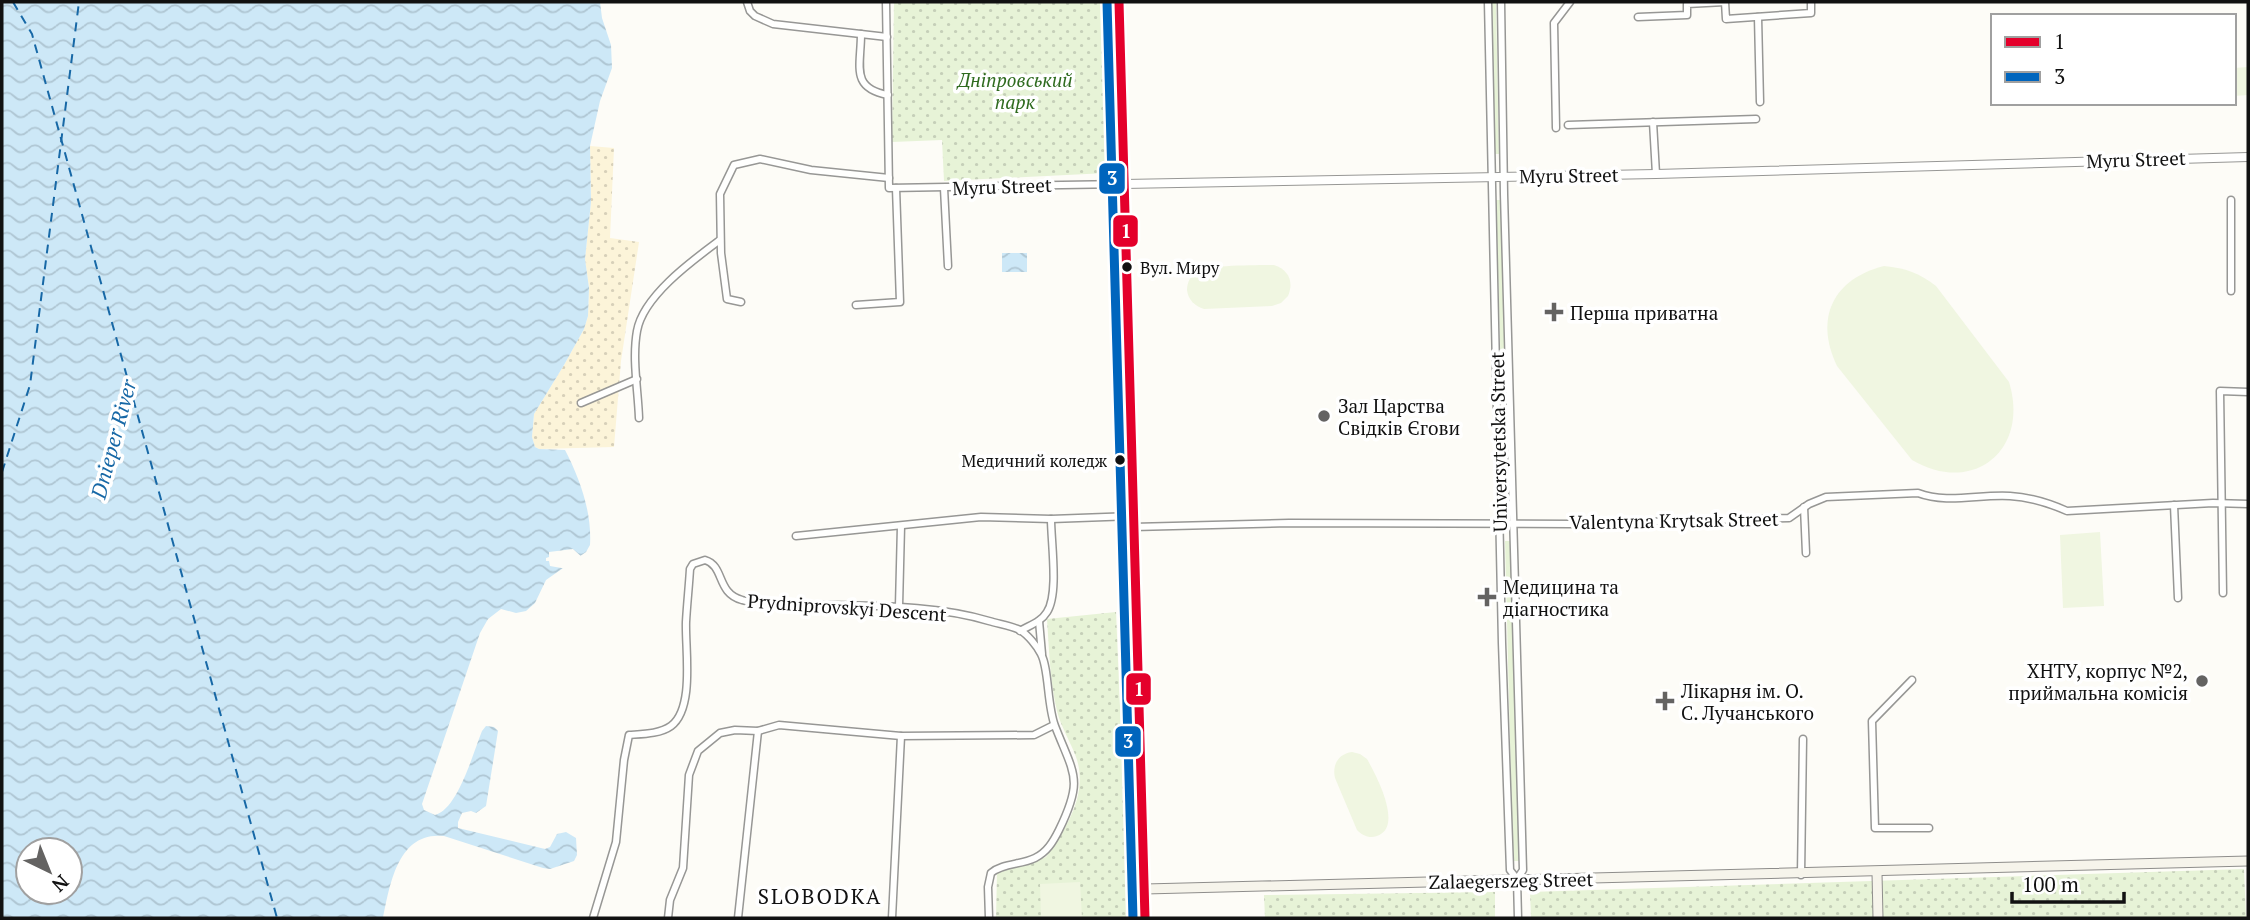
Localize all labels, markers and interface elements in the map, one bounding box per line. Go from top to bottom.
legend [1991,14,2236,105]
text: 1 [2054,27,2065,55]
text: 3 [2054,62,2065,90]
park label: Дніпровський парк [955,67,1073,114]
street label: Myru Street [2086,145,2186,173]
line badge: 3 [1098,162,1126,195]
street label: Myru Street [1519,162,1619,188]
text: 3 [1107,165,1117,190]
street label: Myru Street [952,172,1052,200]
line badge: 1 [1112,214,1139,248]
text: 1 [1121,218,1131,243]
place label: Вул. Миру [1140,256,1220,279]
marker: Вул. Миру [1120,260,1134,274]
place label: Перша приватна [1570,300,1719,325]
marker: Перша приватна [1544,302,1564,322]
street label: Universytetska Street [1484,352,1512,532]
water label: Dnieper River [83,376,143,502]
place label: Зал Царства Свідків Єгови [1338,393,1460,440]
marker: Зал Царства Свідків Єгови [1316,408,1332,424]
place label: Медичний коледж [962,449,1108,472]
marker: Медичний коледж [1113,453,1127,467]
street label: Valentyna Krytsak Street [1569,506,1779,534]
place label: Медицина та діагностика [1503,574,1619,621]
marker: Медицина та діагностика [1477,587,1497,607]
street label: Prydniprovskyi Descent [747,588,947,626]
place label: ХНТУ, корпус №2, приймальна комісія [2008,658,2188,705]
line badge: 1 [1125,672,1152,706]
marker: ХНТУ, корпус №2, приймальна комісія [2194,673,2210,689]
text: 1 [1134,676,1144,701]
place label: Лікарня ім. О. С. Лучанського [1680,678,1814,725]
marker: Лікарня ім. О. С. Лучанського [1655,691,1675,711]
line badge: 3 [1114,725,1142,758]
text: 3 [1123,728,1133,753]
north arrow [14,836,84,906]
scale bar [2012,860,2124,904]
street label: Zalaegerszeg Street [1428,866,1594,894]
text: N [47,870,75,898]
text: 100 m [2022,870,2079,898]
district label: SLOBODKA [758,882,882,910]

